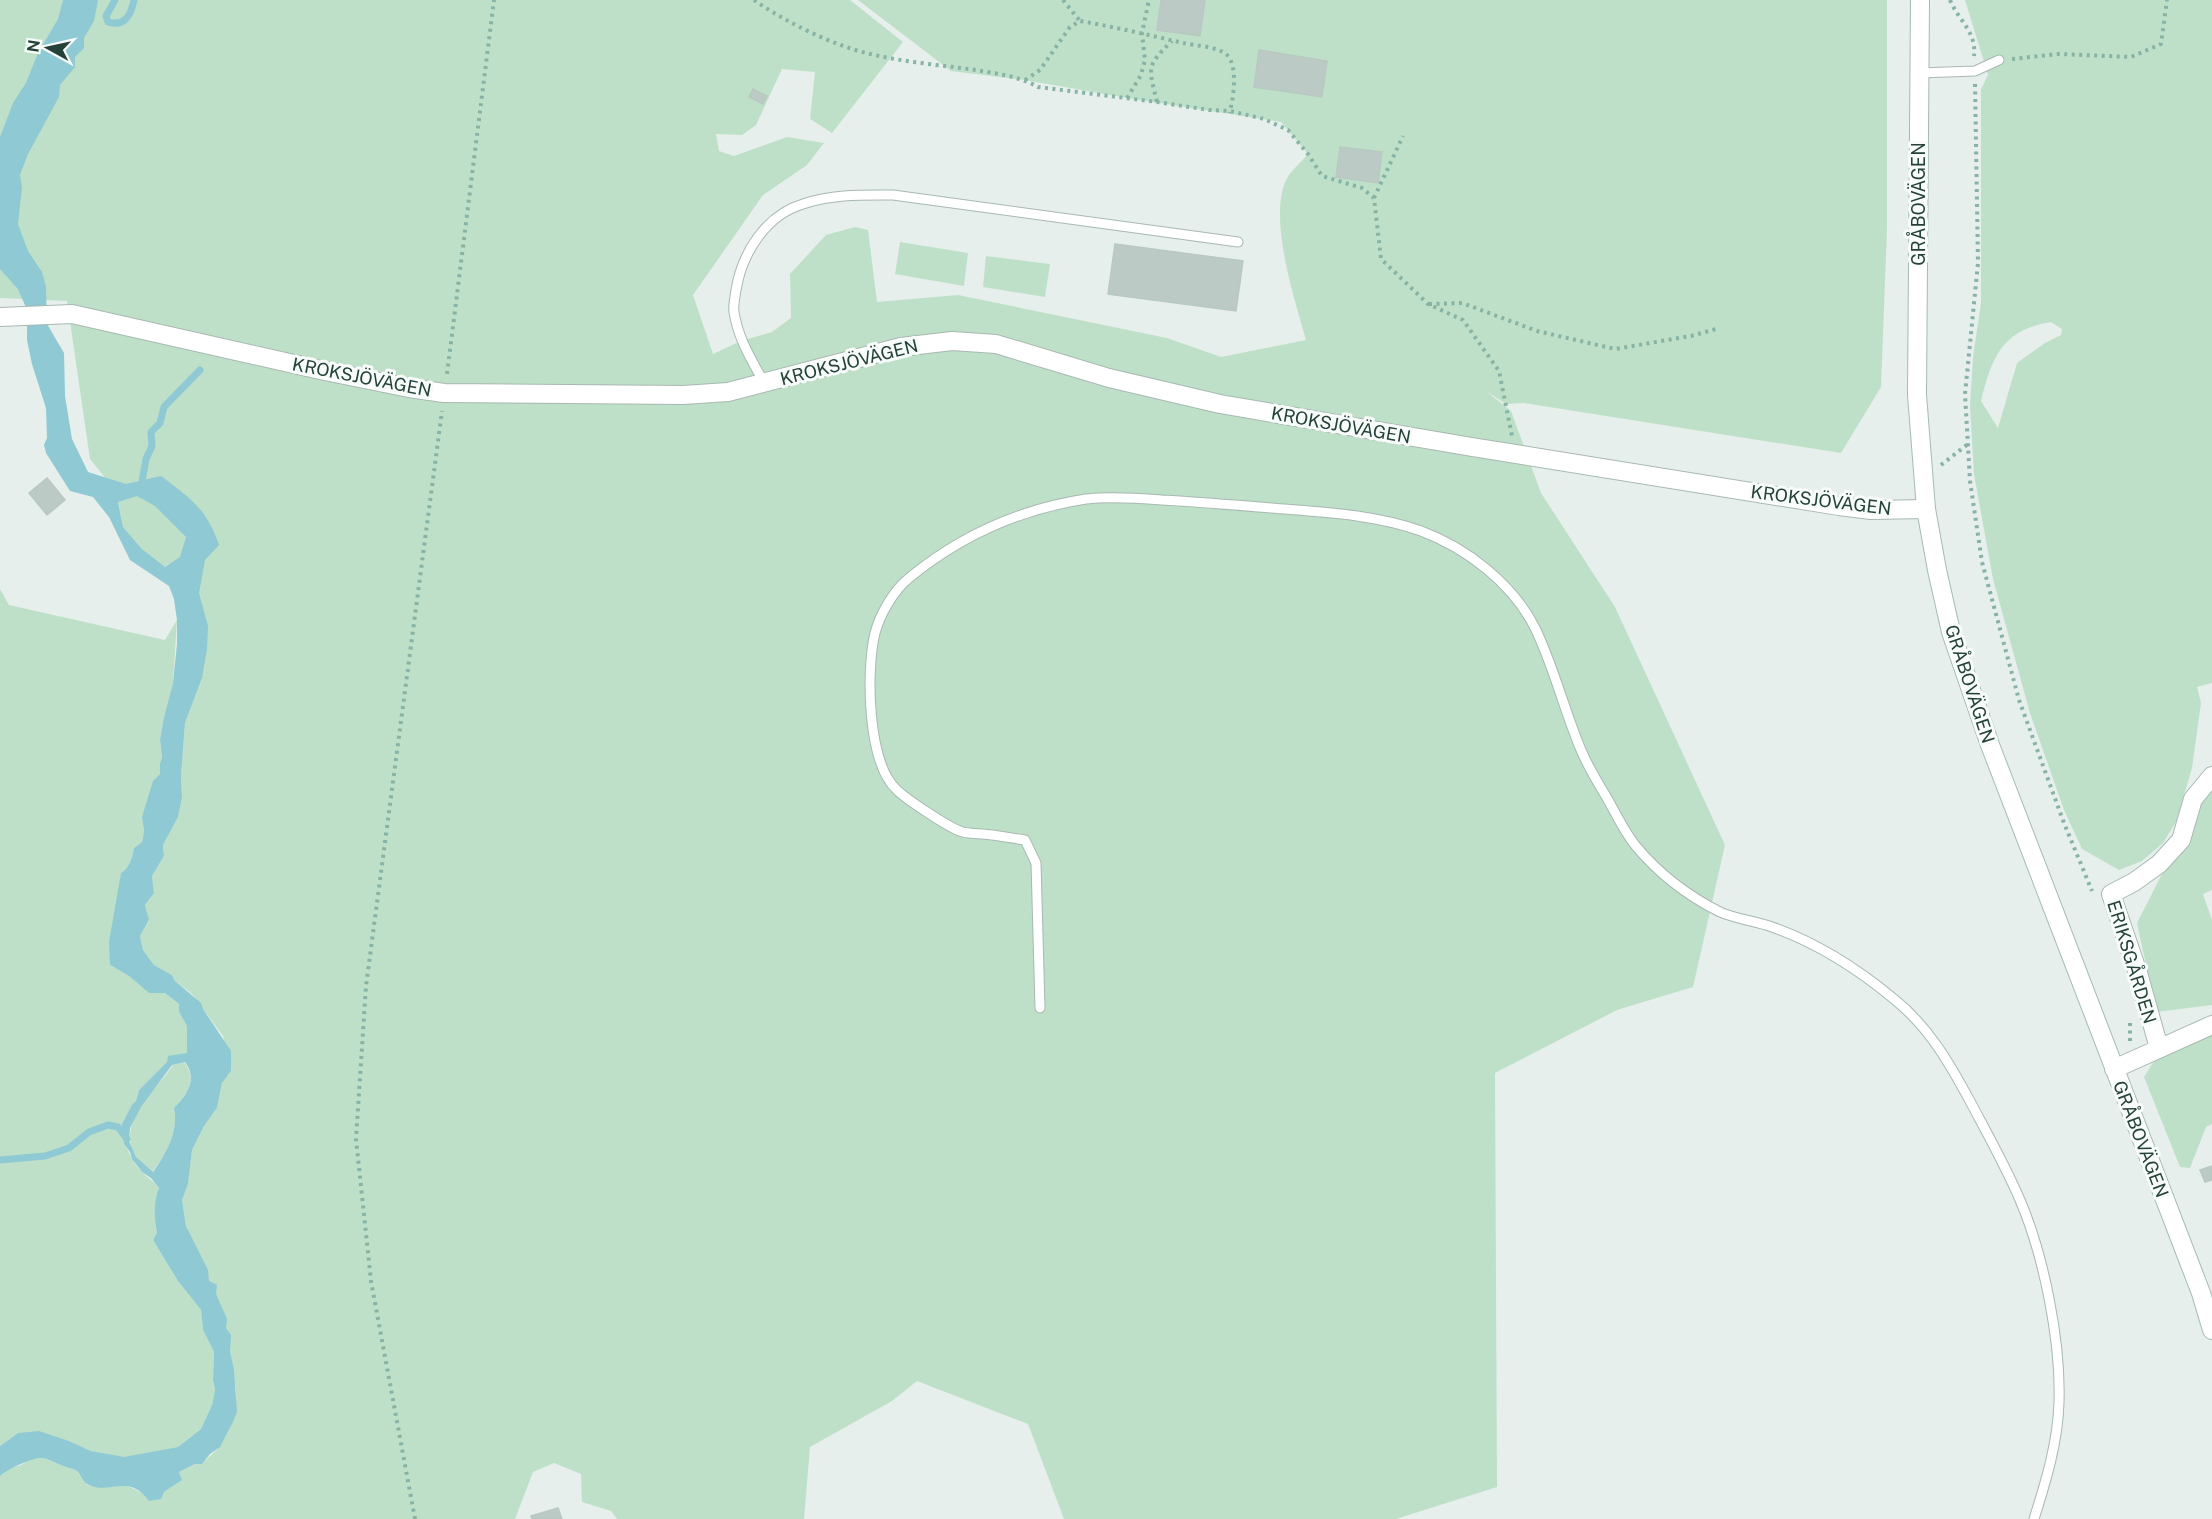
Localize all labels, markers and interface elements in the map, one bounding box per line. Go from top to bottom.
north arrow [18,18,78,78]
text: N [23,38,44,54]
street label: GRÅBOVÄGEN [1906,142,1929,266]
street label: KROKSJÖVÄGEN [778,334,920,389]
street label: KROKSJÖVÄGEN [291,352,434,401]
street label: KROKSJÖVÄGEN [1270,401,1413,448]
street label: KROKSJÖVÄGEN [1750,480,1893,519]
street label: GRÅBOVÄGEN [1941,621,2001,746]
street label: ERIKSGÅRDEN [2103,897,2163,1026]
street label: GRÅBOVÄGEN [2109,1077,2175,1200]

